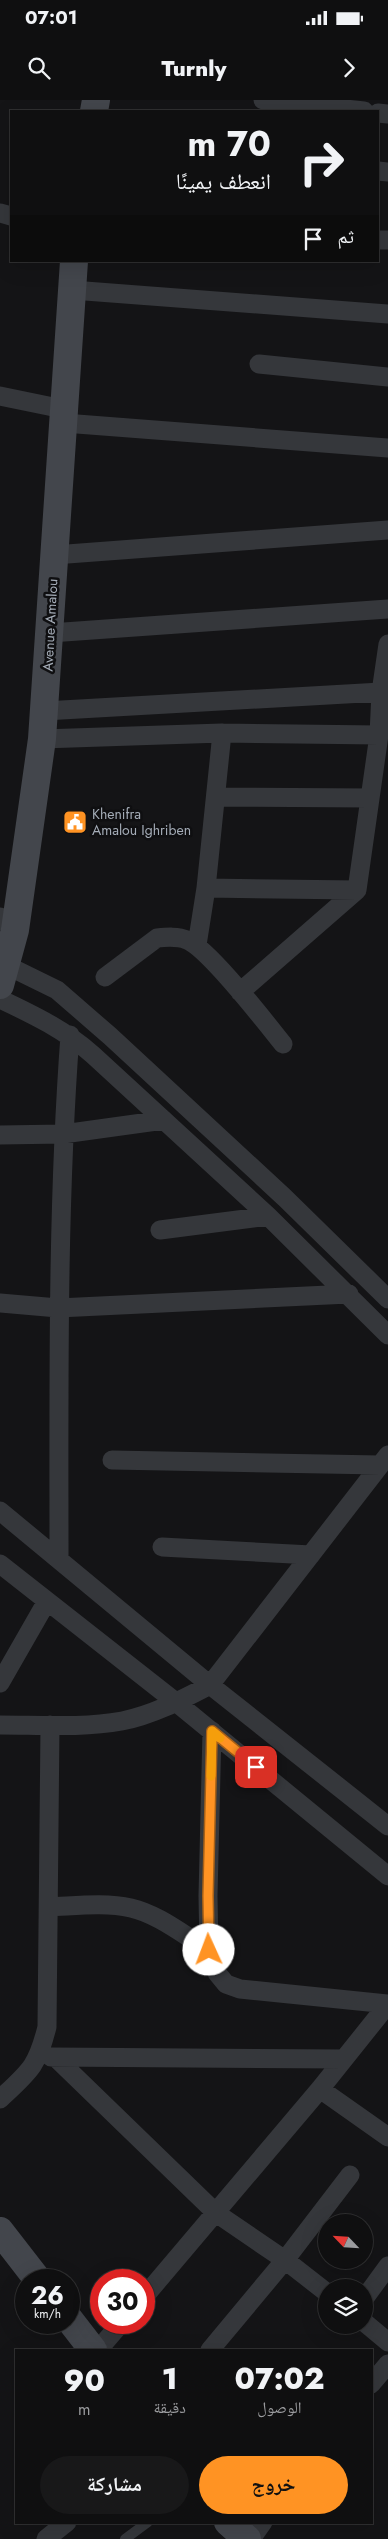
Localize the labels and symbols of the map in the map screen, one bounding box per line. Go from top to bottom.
street label: Avenue Amalou [38,578,62,672]
place label: Khenifra Amalou Ighriben [92,804,191,840]
public building icon: Khenifra Amalou Ighriben [62,809,88,835]
pin [235,1746,277,1788]
position arrow [182,1923,234,1975]
north arrow [318,2214,372,2269]
speed limit sign: 30 [90,2269,155,2334]

